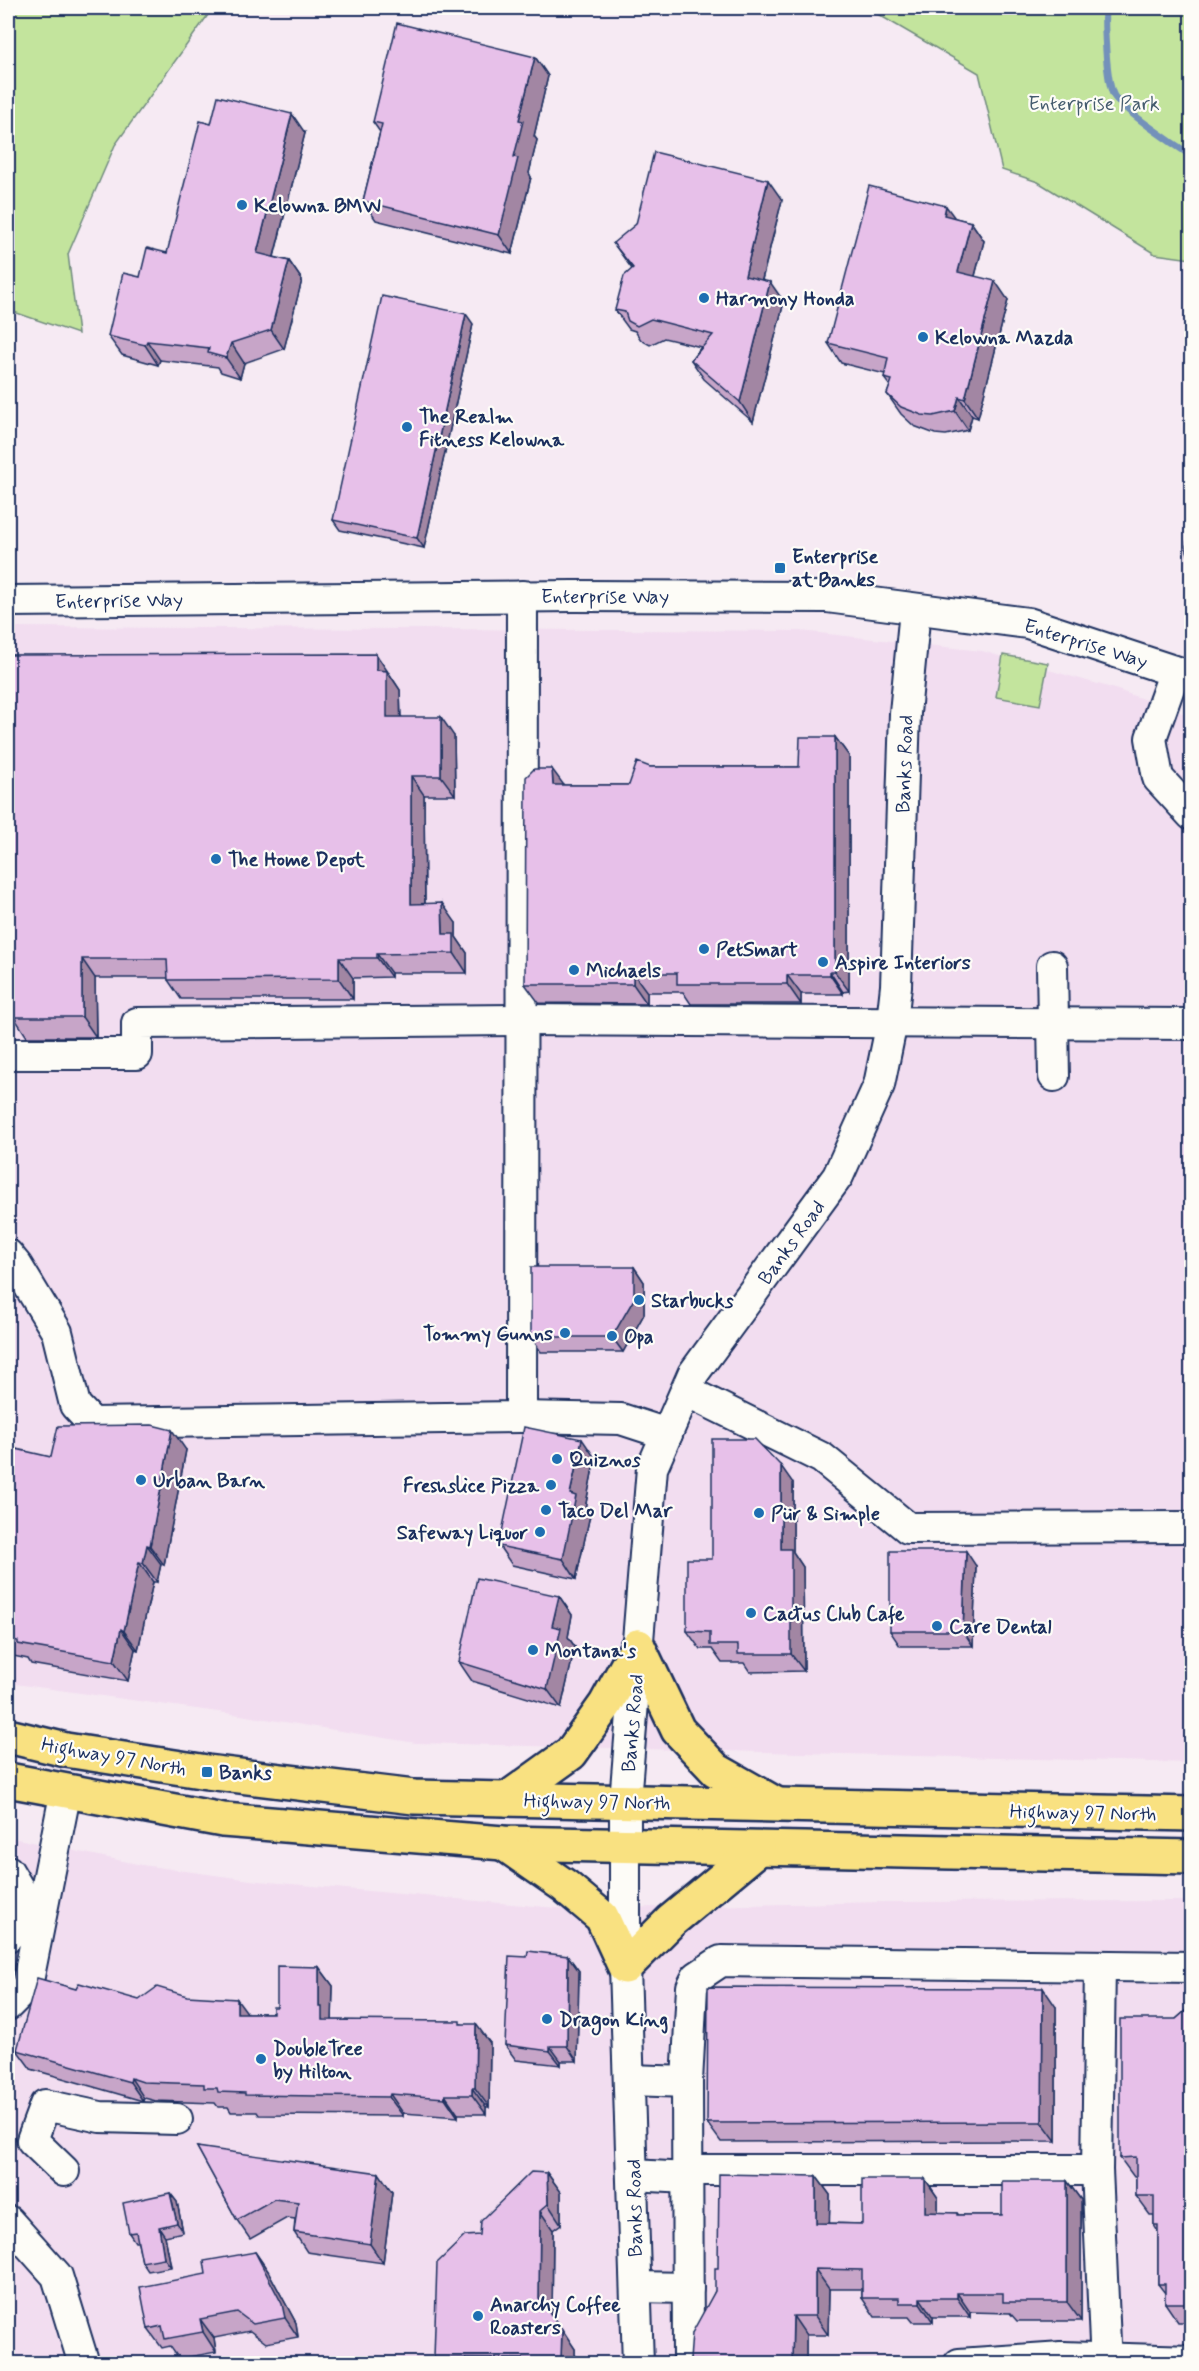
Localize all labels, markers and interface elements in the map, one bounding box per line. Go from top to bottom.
park label: Enterprise Park [1028,91,1160,118]
place label: Kelowna BMW [254,193,381,220]
marker: Kelowna BMW [235,198,249,212]
place label: Harmony Honda [716,286,855,313]
marker: Harmony Honda [697,291,711,305]
place label: Kelowna Mazda [935,325,1073,352]
marker: Kelowna Mazda [916,330,930,344]
place label: The Realm Fitness Kelowna [419,404,565,454]
marker: The Realm Fitness Kelowna [400,420,414,434]
place label: Enterprise at Banks [792,544,878,594]
marker: Enterprise at Banks [773,561,787,575]
street label: Enterprise Way [541,584,669,611]
street label: Enterprise Way [55,587,183,616]
street label: Enterprise Way [1020,613,1151,676]
street label: Banks Road [890,714,921,814]
place label: The Home Depot [228,847,366,874]
marker: The Home Depot [209,852,223,866]
place label: PetSmart [716,937,798,964]
marker: PetSmart [697,942,711,956]
place label: Aspire Interiors [835,950,971,977]
marker: Aspire Interiors [816,955,830,969]
place label: Michaels [586,958,661,985]
marker: Michaels [567,963,581,977]
street label: Banks Road [752,1195,832,1291]
place label: Starbucks [651,1288,734,1315]
marker: Starbucks [632,1293,646,1307]
place label: Tommy Gunns [423,1321,553,1348]
place label: Opa [624,1324,654,1351]
marker: Tommy Gunns [558,1326,572,1340]
marker: Opa [605,1329,619,1343]
place label: Quiznos [569,1447,641,1474]
marker: Quiznos [550,1452,564,1466]
place label: Urban Barn [153,1468,265,1495]
marker: Urban Barn [134,1473,148,1487]
place label: Freshslice Pizza [403,1473,540,1500]
marker: Freshslice Pizza [544,1478,558,1492]
place label: Taco Del Mar [558,1498,673,1525]
place label: Pür & Simple [771,1501,880,1528]
marker: Taco Del Mar [539,1503,553,1517]
marker: Pür & Simple [752,1506,766,1520]
place label: Safeway Liquor [397,1520,529,1547]
marker: Safeway Liquor [533,1525,547,1539]
place label: Cactus Club Cafe [763,1601,905,1628]
marker: Cactus Club Cafe [744,1606,758,1620]
place label: Care Dental [949,1614,1052,1641]
marker: Care Dental [930,1619,944,1633]
place label: Montana's [545,1638,636,1665]
marker: Montana's [526,1643,540,1657]
street label: Banks Road [616,1673,651,1773]
street label: Highway 97 North [39,1731,188,1785]
place label: Banks [219,1760,272,1787]
marker: Banks [200,1765,214,1779]
street label: Highway 97 North [523,1788,671,1819]
street label: Highway 97 North [1009,1799,1157,1830]
place label: Dragon King [559,2007,668,2036]
marker: Dragon King [540,2012,554,2026]
place label: DoubleTree by Hilton [273,2036,363,2086]
marker: DoubleTree by Hilton [254,2052,268,2066]
street label: Banks Road [621,2159,650,2257]
place label: Anarchy Coffee Roasters [490,2292,621,2342]
marker: Anarchy Coffee Roasters [471,2309,485,2323]

